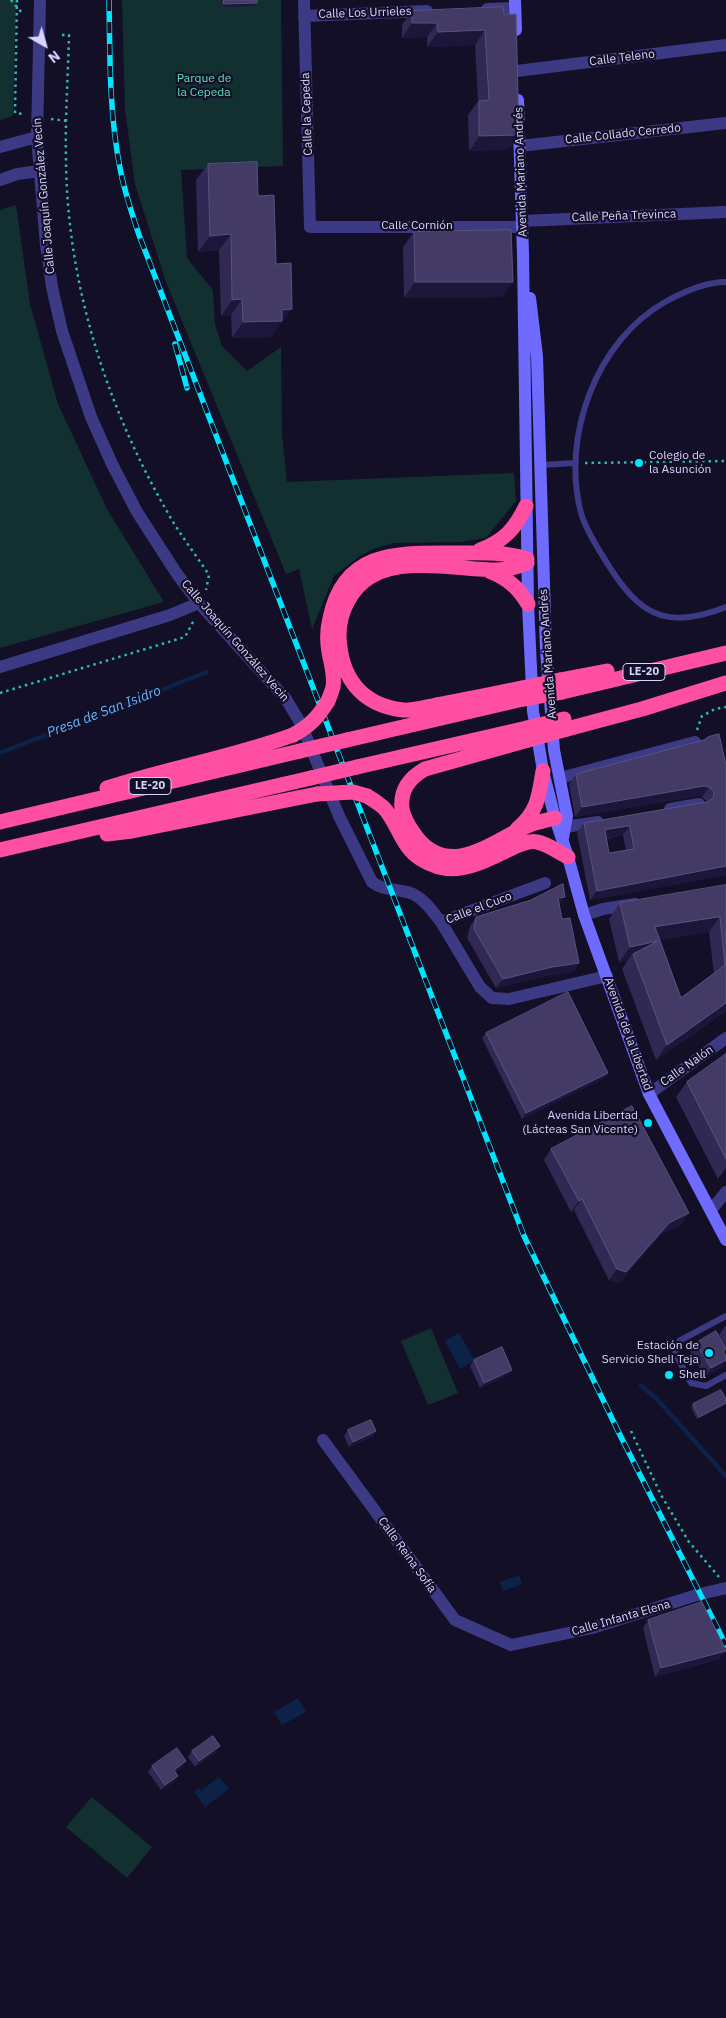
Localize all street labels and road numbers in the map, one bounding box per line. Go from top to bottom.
street label: Calle Los Urrieles [318,4,412,22]
street label: Calle Teleno [588,47,656,69]
street label: Calle la Cepeda [298,72,316,156]
street label: Avenida Mariano Andrés [512,107,530,237]
street label: Calle Joaquín González Vecín [30,117,58,275]
street label: Calle Collado Cerredo [564,121,682,147]
street label: Calle Peña Trevinca [571,207,677,225]
street label: Calle Cornión [381,219,453,233]
street label: Calle Joaquín González Vecín [178,577,292,705]
street label: Avenida Mariano Andrés [536,588,560,720]
road number: LE-20 [623,664,665,680]
road number: LE-20 [129,778,171,794]
street label: Calle el Cuco [444,889,514,927]
street label: Avenida de la Libertad [601,975,655,1093]
street label: Calle Nalón [658,1042,716,1090]
street label: Calle Reina Sofía [375,1514,439,1596]
street label: Calle Infanta Elena [570,1597,672,1639]

